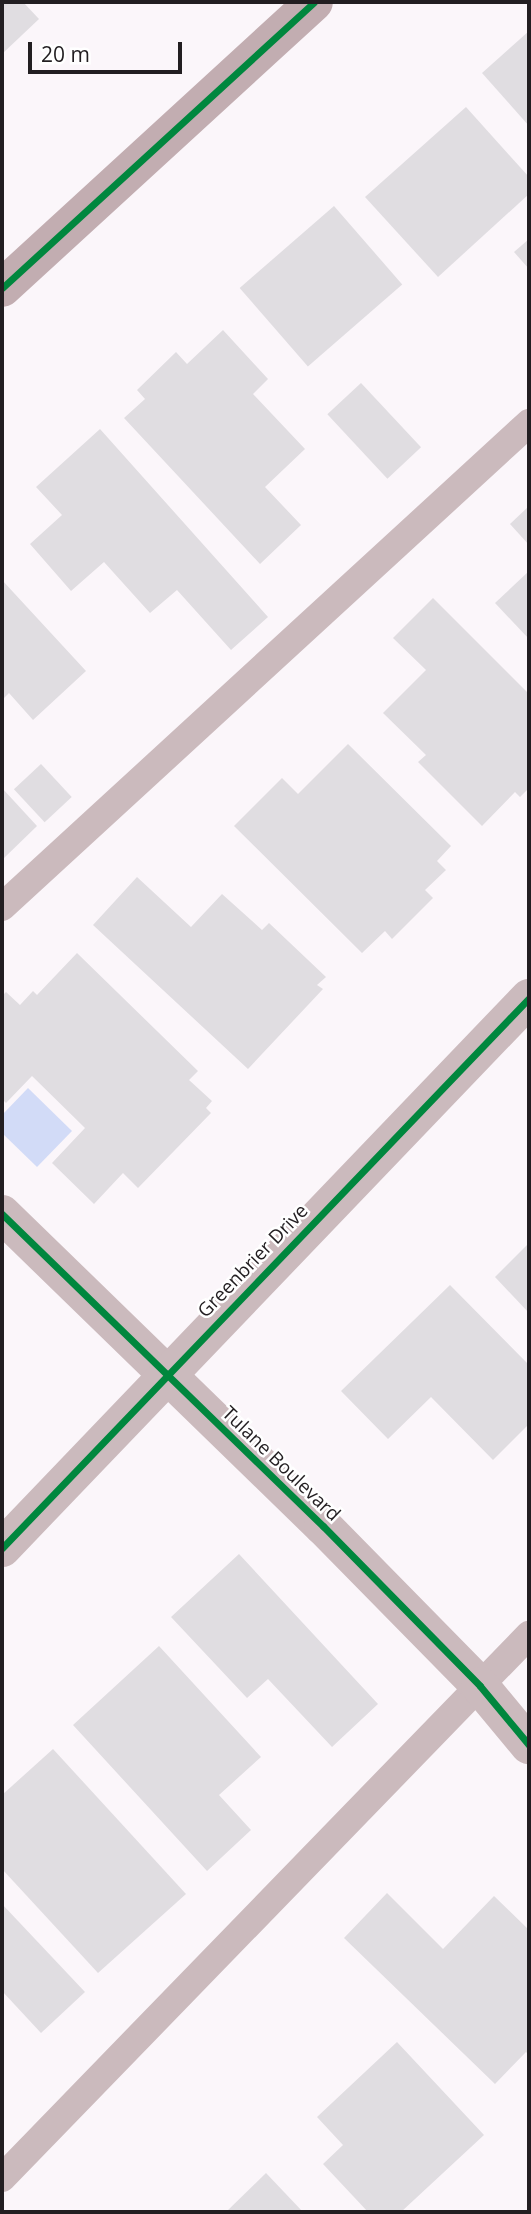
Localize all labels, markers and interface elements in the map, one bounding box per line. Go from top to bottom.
scale bar [32,28,186,72]
text: 20 m [41,40,90,68]
street label: Greenbrier Drive [193,1200,313,1322]
street label: Tulane Boulevard [217,1402,345,1526]

